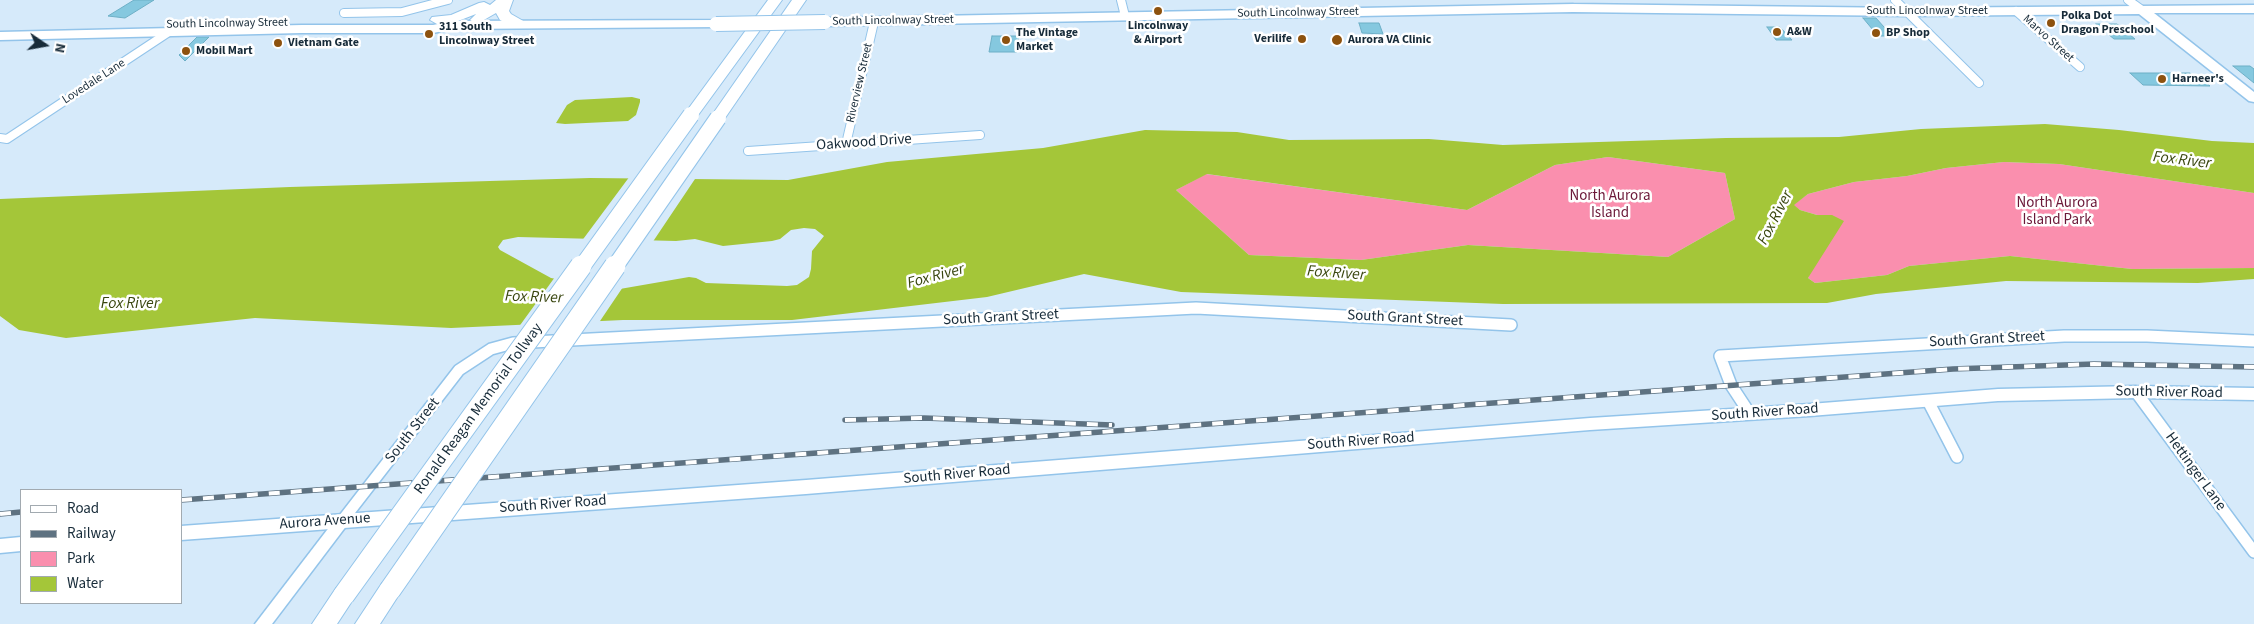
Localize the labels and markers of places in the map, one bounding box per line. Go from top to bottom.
marker: Lincolnway & Airport [1152,5,1164,17]
place label: Polka Dot Dragon Preschool [2061,9,2154,37]
marker: Polka Dot Dragon Preschool [2045,17,2057,29]
place label: Lincolnway & Airport [1128,19,1188,47]
place label: 311 South Lincolnway Street [439,20,534,48]
place label: A&W [1787,25,1812,39]
place label: The Vintage Market [1016,26,1078,54]
marker: A&W [1771,26,1783,38]
place label: BP Shop [1886,26,1930,40]
marker: BP Shop [1870,27,1882,39]
marker: 311 South Lincolnway Street [423,28,435,40]
place label: Verilife [1254,32,1292,46]
marker: Verilife [1296,33,1308,45]
marker: Aurora VA Clinic [1330,33,1344,47]
place label: Aurora VA Clinic [1348,33,1431,47]
marker: The Vintage Market [1000,34,1012,46]
place label: Vietnam Gate [288,36,359,50]
marker: Vietnam Gate [272,37,284,49]
place label: Mobil Mart [196,44,253,58]
marker: Mobil Mart [180,45,192,57]
place label: Harneer's [2172,72,2224,86]
marker: Harneer's [2156,73,2168,85]

